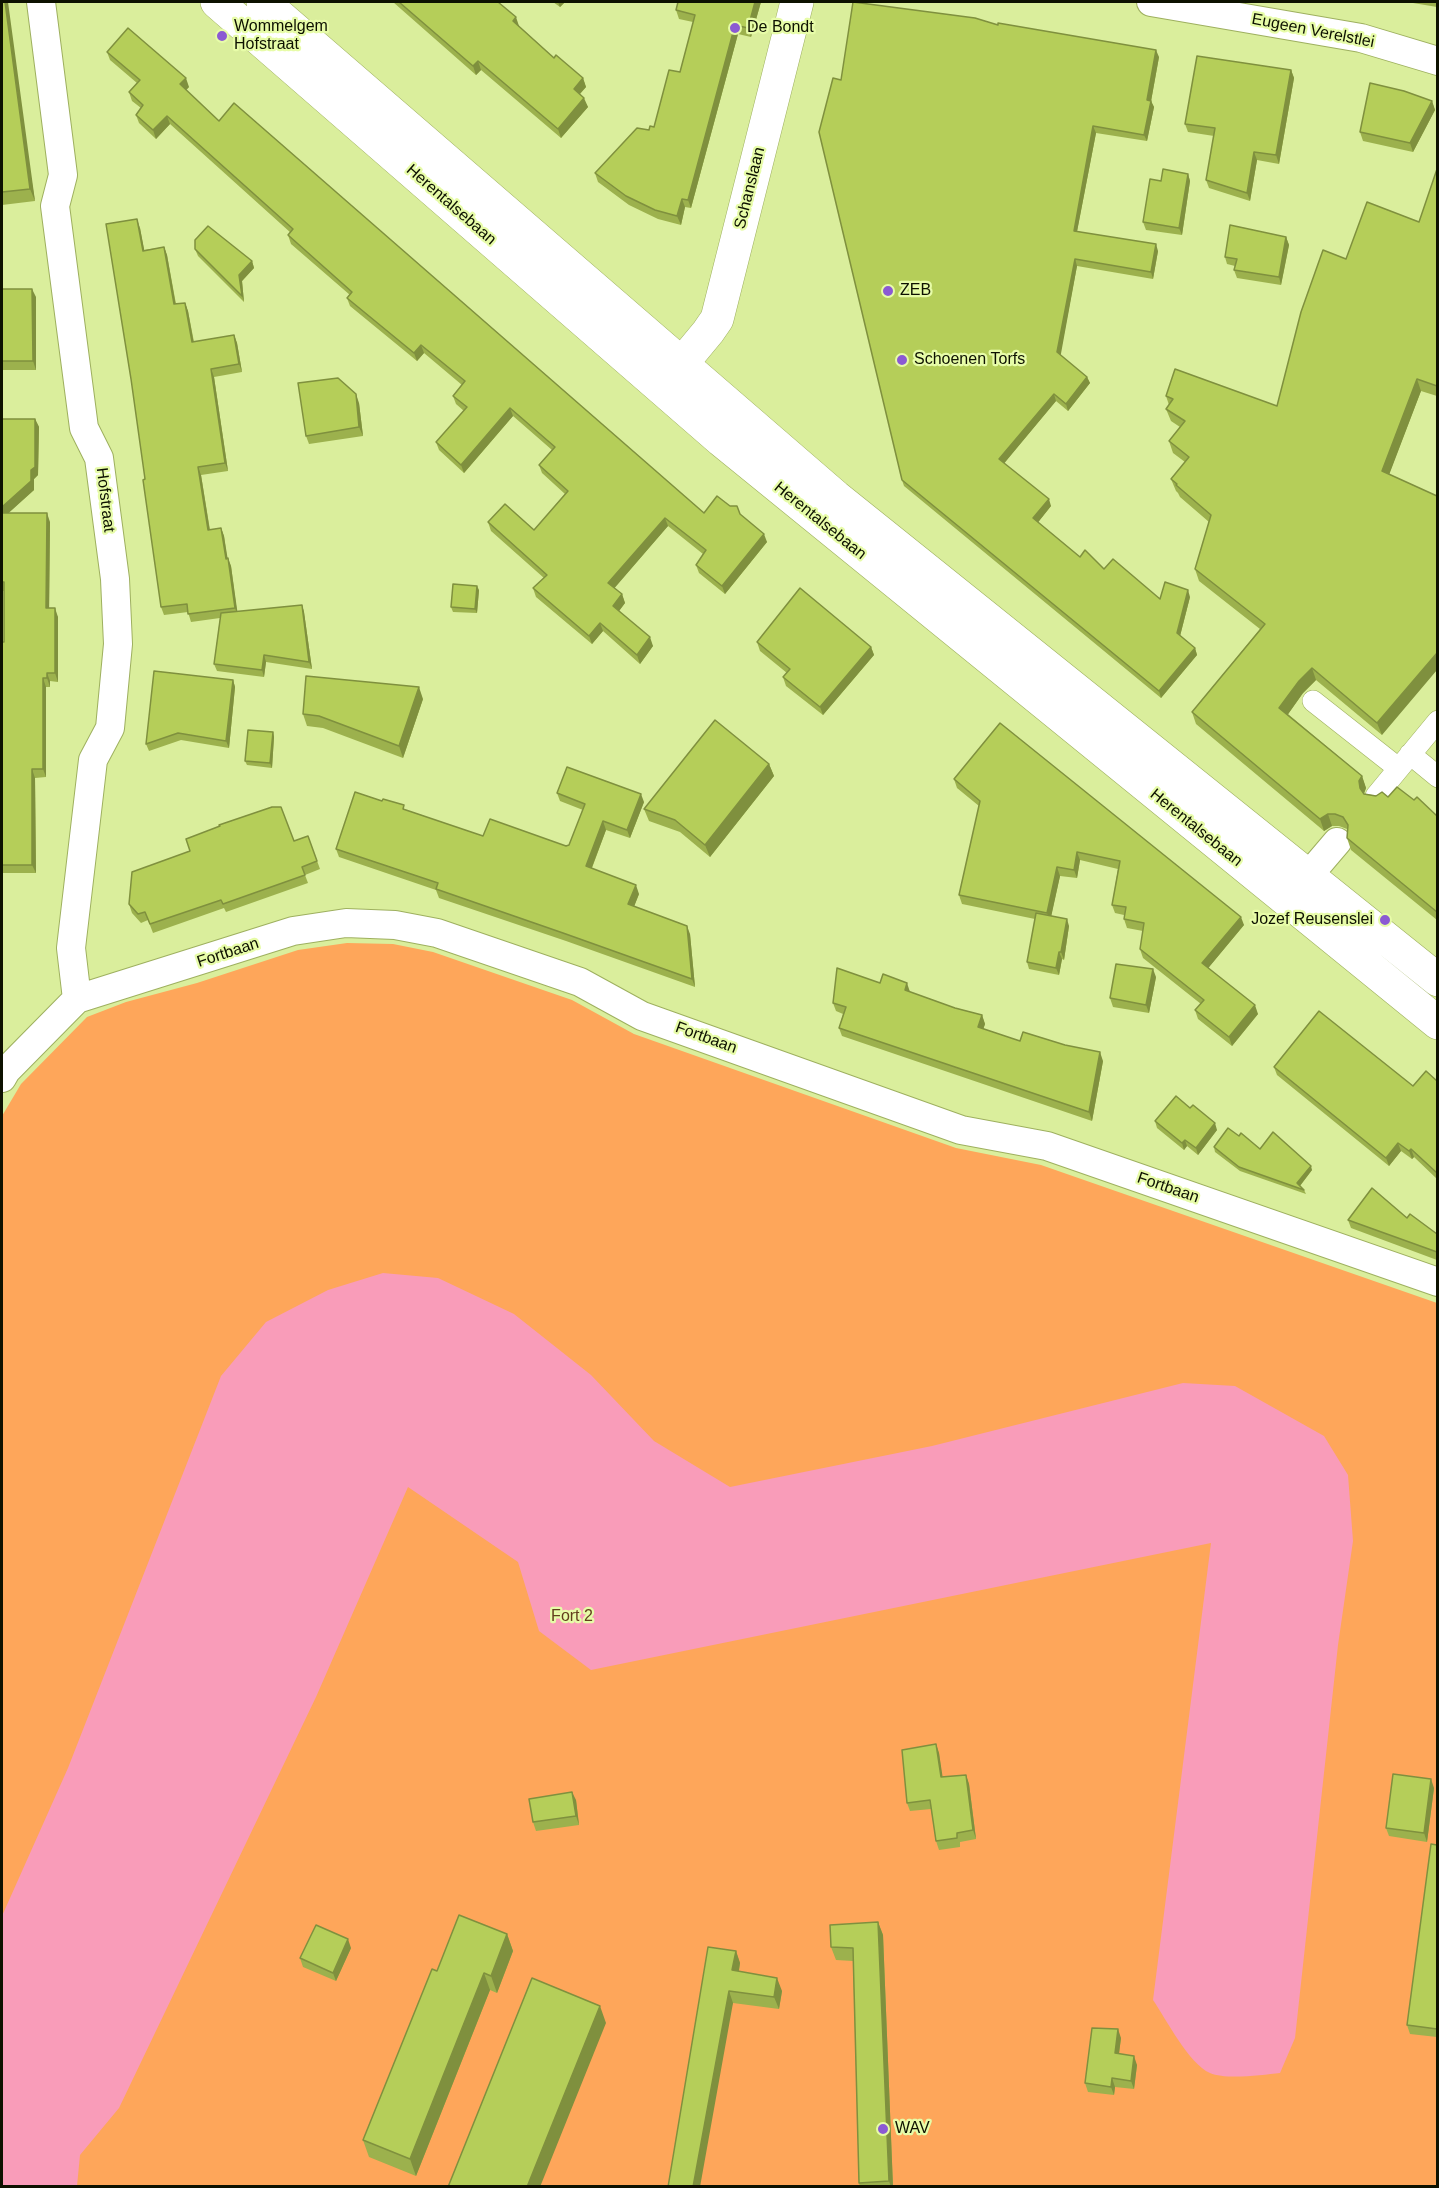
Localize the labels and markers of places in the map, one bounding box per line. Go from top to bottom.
place label: Wommelgem Hofstraat [234,17,328,55]
place label: De Bondt [747,18,814,38]
marker: De Bondt [728,21,742,35]
marker: Wommelgem Hofstraat [215,29,229,43]
place label: ZEB [900,281,931,301]
marker: ZEB [881,284,895,298]
place label: Schoenen Torfs [914,350,1025,370]
marker: Schoenen Torfs [895,353,909,367]
place label: Jozef Reusenslei [1251,910,1373,930]
marker: Jozef Reusenslei [1378,913,1392,927]
place label: WAV [895,2119,930,2139]
marker: WAV [876,2122,890,2136]

